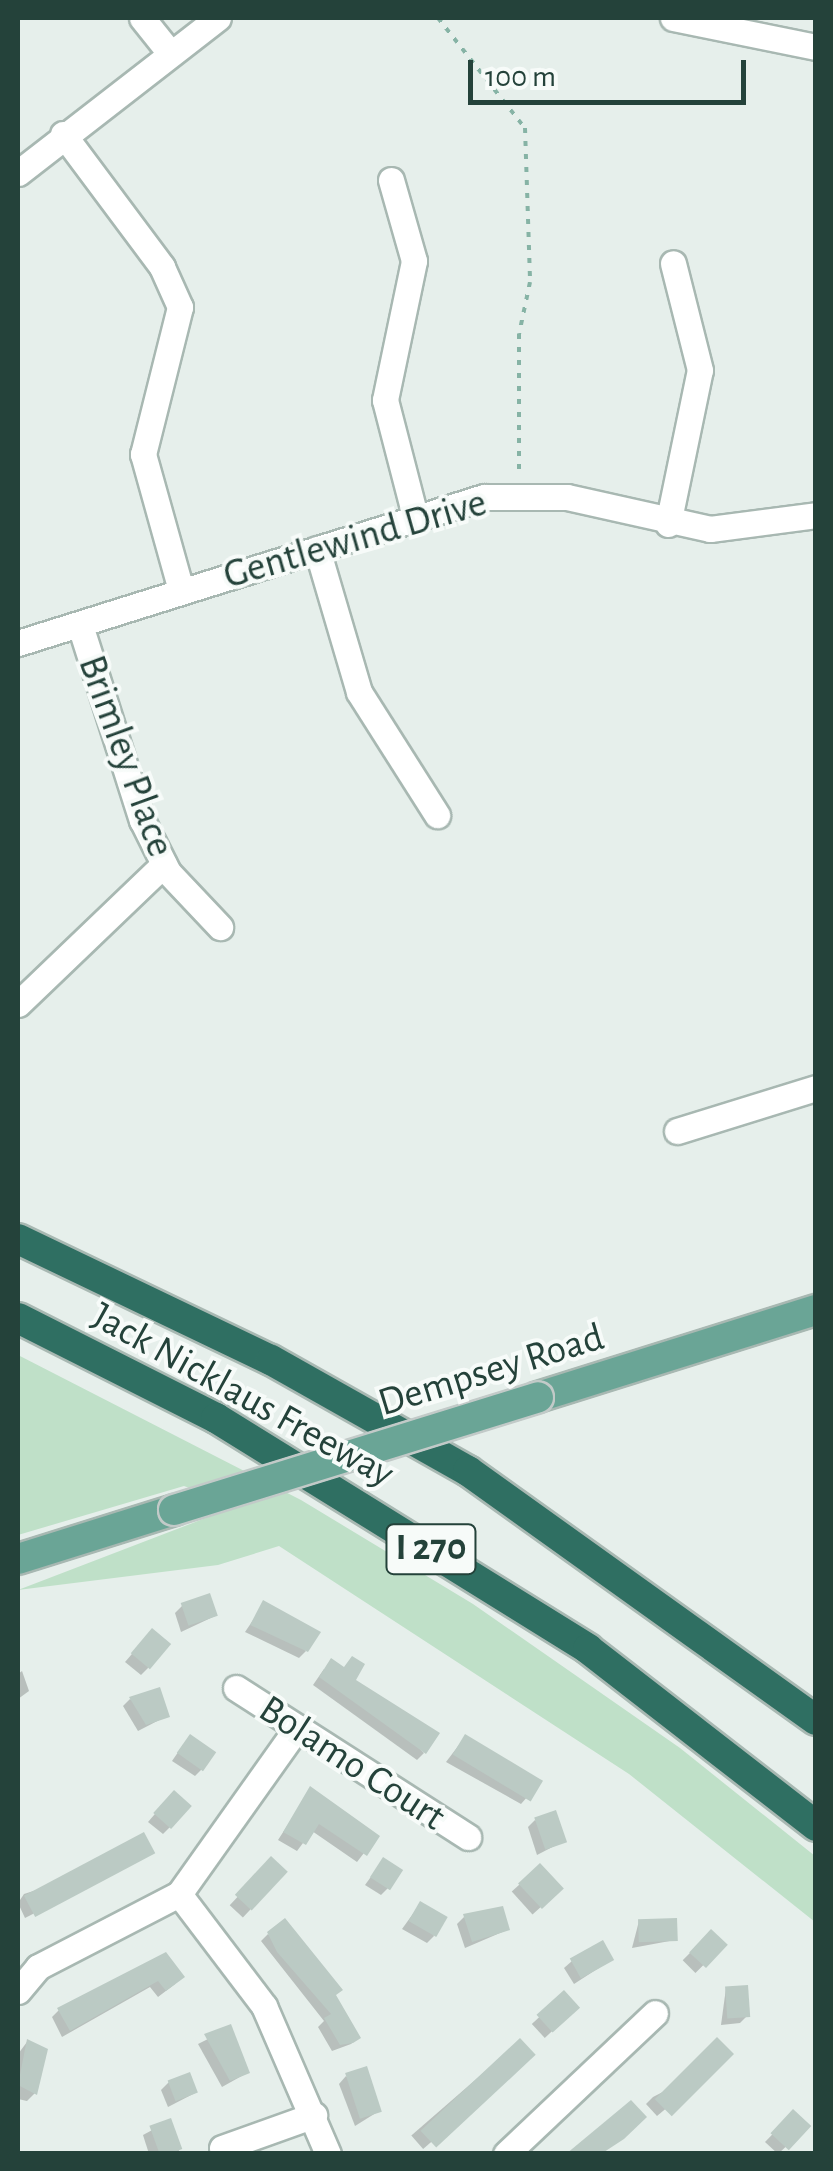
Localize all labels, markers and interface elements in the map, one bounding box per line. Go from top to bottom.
scale bar [473,40,750,102]
text: 100 m [485,62,556,92]
street label: Gentlewind Drive [218,479,492,599]
street label: Brimley Place [67,649,185,863]
street label: Jack Nicklaus Freeway [84,1292,402,1498]
street label: Dempsey Road [373,1313,609,1427]
road number: I 270 [384,1516,478,1582]
street label: Bolamo Court [250,1685,454,1841]

